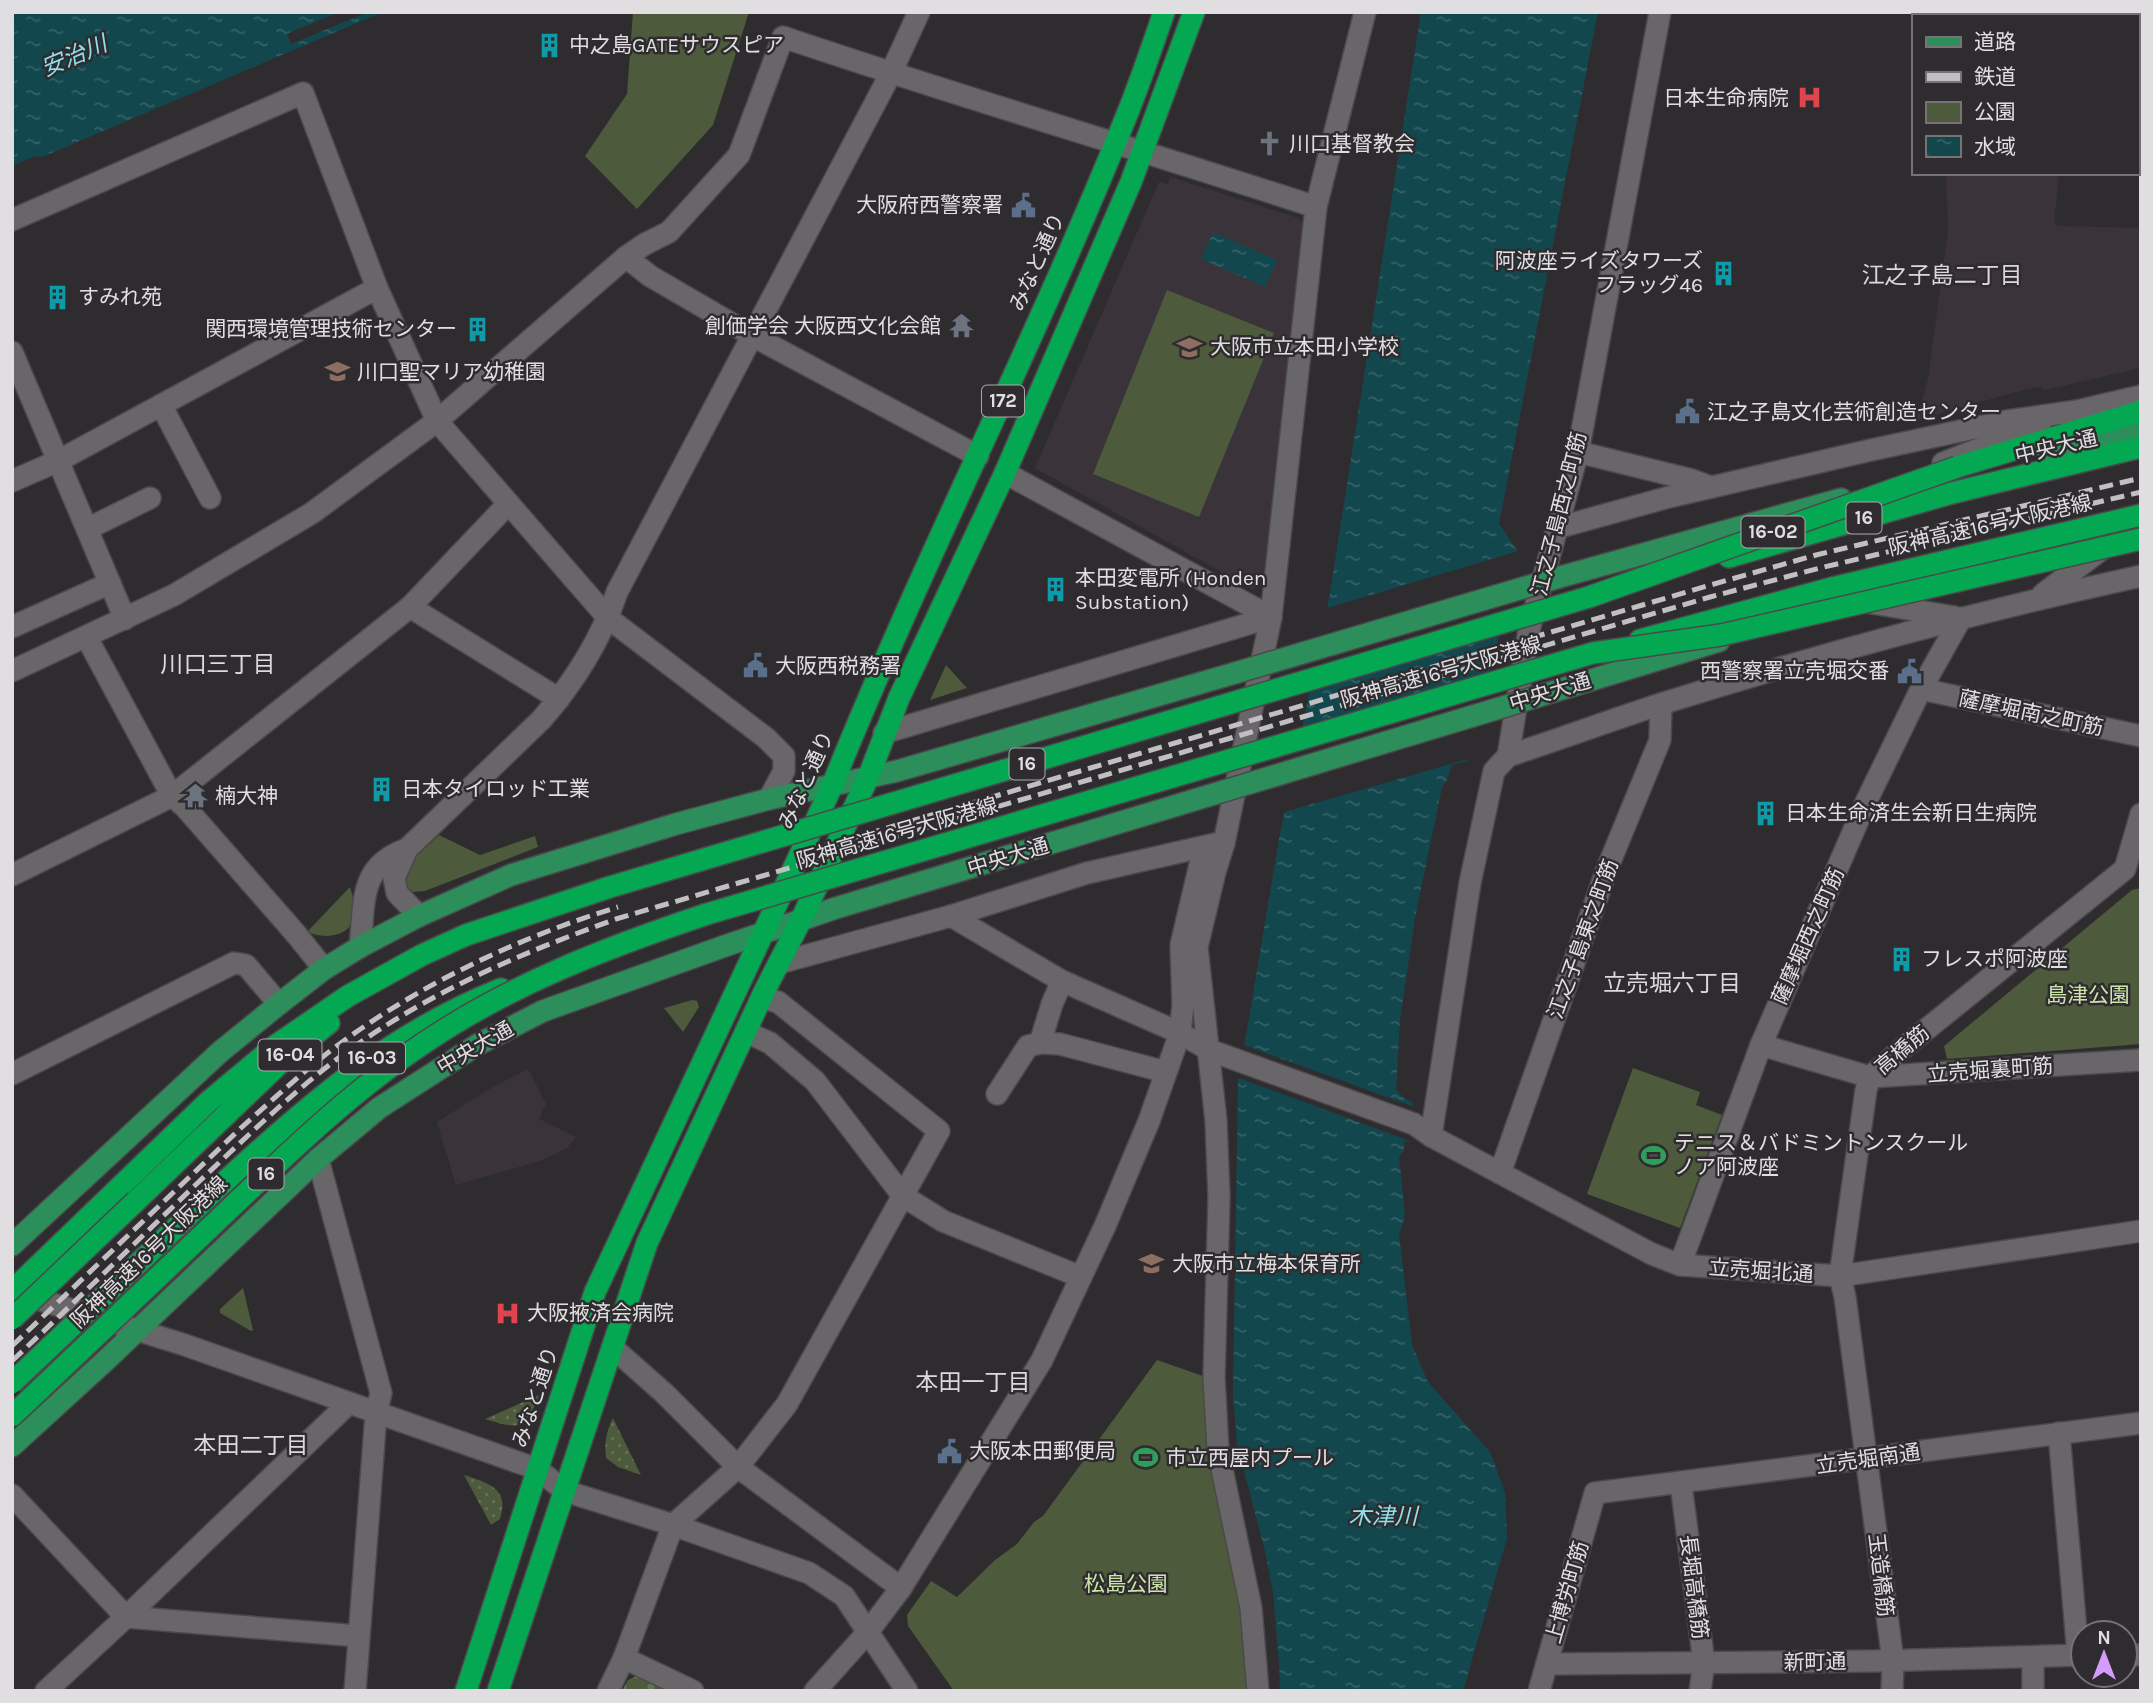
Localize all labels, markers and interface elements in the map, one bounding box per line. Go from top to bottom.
legend [1912,14,2139,175]
water label: 安治川 [37,29,114,82]
text: 道路 [1974,30,2016,54]
building icon: 中之島GATEサウスピア [535,31,563,59]
place label: 中之島GATEサウスピア [569,33,784,57]
text: 鉄道 [1974,65,2016,89]
hospital icon: 日本生命病院 [1795,84,1823,112]
place label: 日本生命病院 [1663,86,1789,110]
text: 公園 [1974,100,2016,124]
church icon: 川口基督教会 [1255,130,1283,158]
place label: 川口基督教会 [1289,132,1415,156]
text: 水域 [1974,135,2016,159]
public building icon: 大阪府西警察署 [1009,191,1037,219]
place label: 大阪府西警察署 [856,193,1003,217]
street label: みなと通り [1005,209,1069,315]
place label: 阿波座ライズタワーズ フラッグ46 [1495,249,1703,297]
building icon: 阿波座ライズタワーズ フラッグ46 [1709,259,1737,287]
district label: 江之子島二丁目 [1862,262,2023,289]
building icon: すみれ苑 [44,283,72,311]
place label: すみれ苑 [78,285,162,309]
temple icon: 創価学会 大阪西文化会館 [947,312,975,340]
place label: 創価学会 大阪西文化会館 [705,314,941,338]
building icon: 関西環境管理技術センター [463,315,491,343]
place label: 関西環境管理技術センター [205,317,457,341]
school or university icon: 大阪市立本田小学校 [1176,333,1204,361]
place label: 大阪市立本田小学校 [1210,335,1399,359]
school or university icon: 川口聖マリア幼稚園 [323,358,351,386]
place label: 川口聖マリア幼稚園 [357,360,546,384]
road number: 172 [982,386,1024,416]
public building icon: 江之子島文化芸術創造センター [1673,398,1701,426]
place label: 江之子島文化芸術創造センター [1707,400,2001,424]
street label: 中央大通 [2012,426,2100,468]
street label: 江之子島西之町筋 [1527,430,1591,598]
street label: 阪神高速16号大阪港線 [1886,490,2094,560]
road number: 16 [1846,503,1882,534]
road number: 16-02 [1742,516,1804,548]
place label: 本田変電所 (Honden Substation) [1075,566,1267,614]
building icon: 本田変電所 (Honden Substation) [1041,576,1069,604]
street label: 阪神高速16号大阪港線 [1338,632,1544,712]
district label: 川口三丁目 [161,651,276,678]
public building icon: 大阪西税務署 [741,652,769,680]
place label: 大阪西税務署 [775,654,901,678]
public building icon: 西警察署立売堀交番 [1895,657,1923,685]
place label: 西警察署立売堀交番 [1700,659,1889,683]
street label: 中央大通 [1506,668,1594,716]
street label: 薩摩堀南之町筋 [1957,686,2105,740]
street label: みなと通り [774,727,838,833]
road number: 16 [1010,748,1044,779]
building icon: 日本タイロッド工業 [367,775,395,803]
place label: 日本タイロッド工業 [401,777,590,801]
temple icon: 楠大神 [181,782,209,810]
place label: 楠大神 [215,784,278,808]
street label: 阪神高速16号大阪港線 [794,793,1000,873]
building icon: 日本生命済生会新日生病院 [1751,799,1779,827]
place label: 日本生命済生会新日生病院 [1785,801,2037,825]
street label: 中央大通 [964,833,1052,881]
street label: 江之子島東之町筋 [1543,856,1623,1022]
street label: 薩摩堀西之町筋 [1767,864,1849,1008]
building icon: フレスポ阿波座 [1887,945,1915,973]
place label: フレスポ阿波座 [1921,947,2068,971]
district label: 立売堀六丁目 [1603,970,1741,997]
park label: 島津公園 [2046,983,2130,1007]
street label: 中央大通 [433,1017,517,1079]
street label: 高橋筋 [1870,1021,1934,1079]
road number: 16-04 [258,1040,322,1070]
road number: 16-03 [339,1042,405,1074]
street label: 立売堀裏町筋 [1926,1054,2054,1086]
place label: テニス＆バドミントンスクール ノア阿波座 [1674,1131,1968,1179]
sports icon: テニス＆バドミントンスクール ノア阿波座 [1640,1141,1668,1169]
road number: 16 [248,1158,284,1190]
street label: 阪神高速16号大阪港線 [66,1171,232,1333]
school or university icon: 大阪市立梅本保育所 [1138,1250,1166,1278]
place label: 大阪市立梅本保育所 [1172,1252,1361,1276]
street label: 立売堀北通 [1708,1255,1814,1287]
hospital icon: 大阪掖済会病院 [493,1299,521,1327]
place label: 大阪掖済会病院 [527,1301,674,1325]
street label: みなと通り [507,1343,563,1451]
district label: 本田一丁目 [916,1369,1031,1396]
district label: 本田二丁目 [194,1432,309,1459]
public building icon: 大阪本田郵便局 [935,1437,963,1465]
place label: 大阪本田郵便局 [969,1439,1116,1463]
street label: 立売堀南通 [1814,1440,1922,1478]
sports icon: 市立西屋内プール [1132,1444,1160,1472]
place label: 市立西屋内プール [1166,1446,1334,1470]
water label: 木津川 [1349,1503,1421,1530]
street label: 玉造橋筋 [1864,1532,1898,1618]
street label: 長堀高橋筋 [1676,1533,1712,1641]
street label: 上博労町筋 [1541,1538,1593,1646]
park label: 松島公園 [1084,1572,1168,1596]
north arrow [2069,1619,2139,1689]
text: N [2097,1627,2111,1649]
street label: 新町通 [1783,1649,1847,1675]

